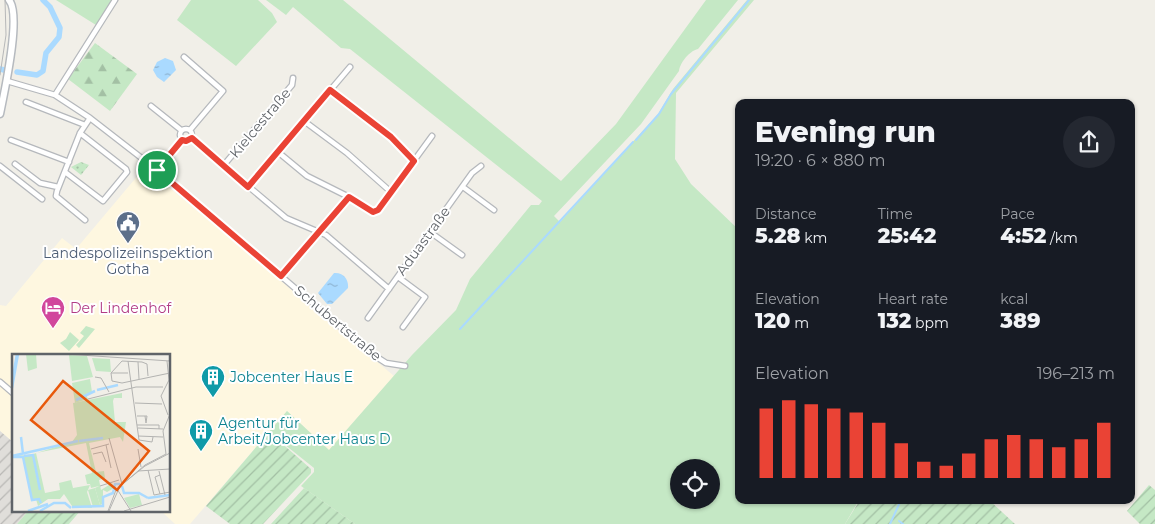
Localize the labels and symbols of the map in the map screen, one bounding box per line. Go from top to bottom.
street label: Kielcestraße [226,84,294,162]
pin [136,149,178,191]
street label: Aduastraße [392,203,454,279]
public building icon: Landespolizeiinspektion Gotha [115,210,141,244]
place label: Landespolizeiinspektion Gotha [43,244,213,278]
street label: Schubertstraße [291,281,385,365]
hotel icon: Der Lindenhof [40,295,66,329]
place label: Der Lindenhof [70,299,172,317]
inset map [12,354,170,512]
building icon: Jobcenter Haus E [200,364,226,398]
place label: Jobcenter Haus E [229,368,353,386]
place label: Agentur für Arbeit/Jobcenter Haus D [218,414,391,448]
building icon: Agentur für Arbeit/Jobcenter Haus D [188,418,214,452]

